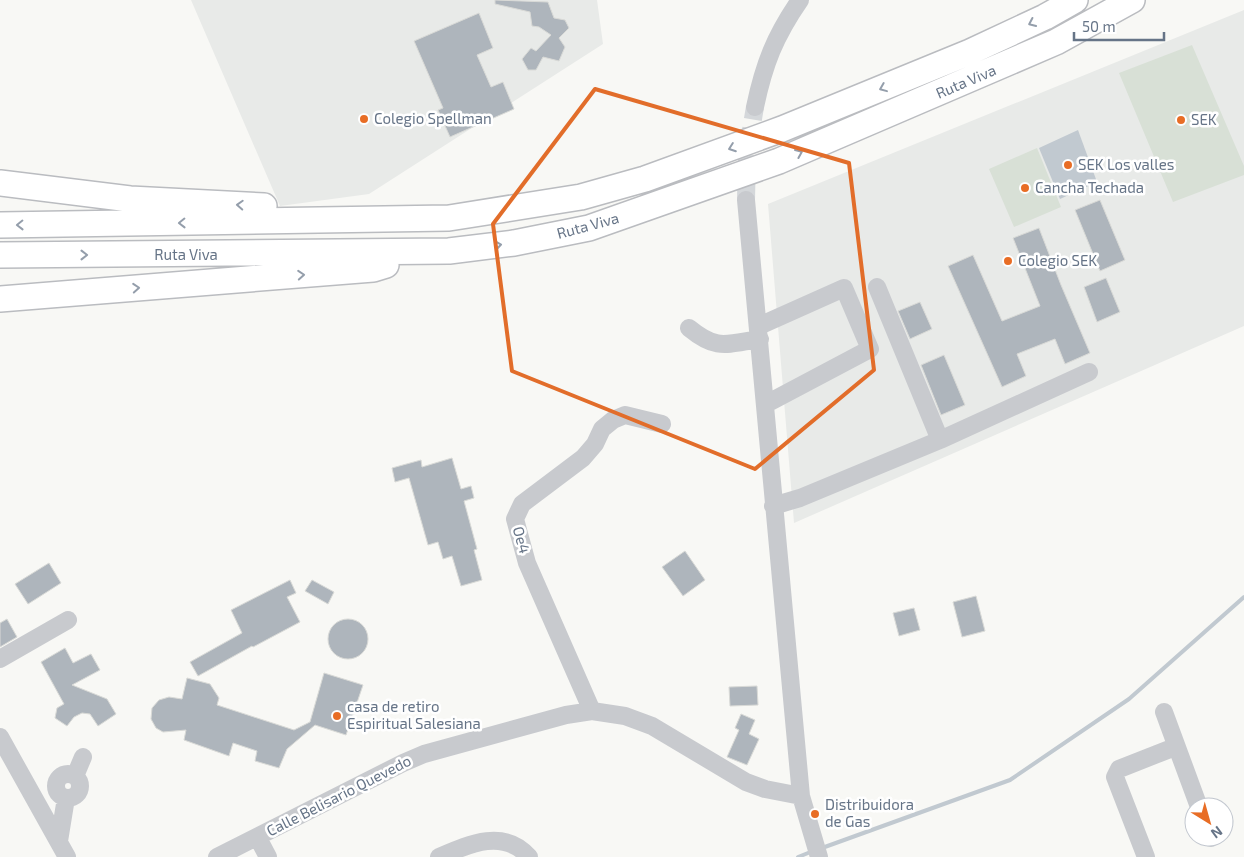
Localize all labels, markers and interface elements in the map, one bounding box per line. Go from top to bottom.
scale bar [1074,10,1164,42]
one-way arrow [1028,17,1037,27]
text: 50 m [1082,17,1116,35]
street label: Ruta Viva [933,60,998,102]
one-way arrow [879,81,888,92]
place label: Colegio Spellman [374,109,492,127]
place label: SEK [1191,110,1217,128]
marker: Colegio Spellman [358,113,370,125]
marker: SEK [1175,114,1187,126]
one-way arrow [728,142,736,152]
one-way arrow [794,149,803,159]
place label: SEK Los valles [1078,155,1174,173]
marker: SEK Los valles [1062,159,1074,171]
place label: Cancha Techada [1035,178,1144,196]
marker: Cancha Techada [1019,182,1031,194]
one-way arrow [236,199,244,210]
street label: Ruta Viva [555,208,621,242]
one-way arrow [178,217,186,228]
one-way arrow [16,220,24,230]
one-way arrow [494,240,502,251]
street label: Ruta Viva [154,245,218,263]
one-way arrow [80,250,88,260]
place label: Colegio SEK [1018,251,1097,269]
marker: Colegio SEK [1002,255,1014,267]
one-way arrow [297,269,305,280]
one-way arrow [132,283,140,294]
street label: Oe4 [510,524,534,555]
place label: casa de retiro Espiritual Salesiana [347,697,481,732]
marker: casa de retiro Espiritual Salesiana [331,710,343,722]
street label: Calle Belisario Quevedo [263,751,414,840]
place label: Distribuidora de Gas [825,795,914,830]
north arrow [1184,797,1234,847]
marker: Distribuidora de Gas [809,808,821,820]
text: N [1208,823,1226,843]

